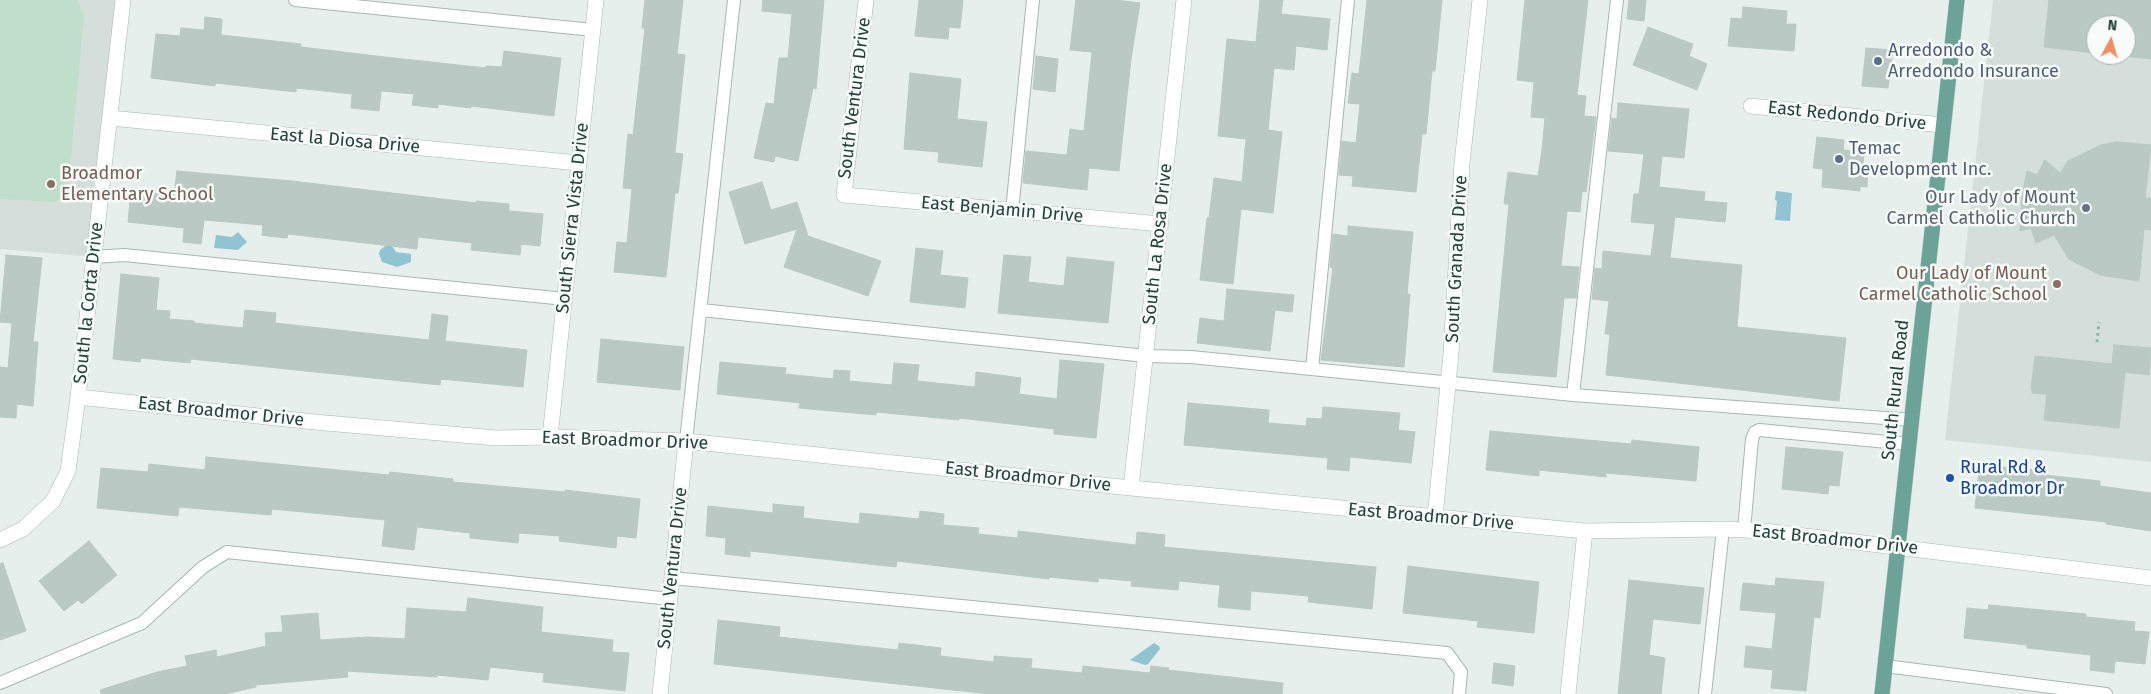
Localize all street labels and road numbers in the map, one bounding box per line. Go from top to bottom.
street label: South Ventura Drive [834,16,876,180]
street label: East Redondo Drive [1767,97,1927,135]
street label: South Sierra Vista Drive [552,122,594,314]
street label: East la Diosa Drive [269,124,421,158]
street label: South La Rosa Drive [1139,162,1177,326]
street label: South Granada Drive [1442,175,1472,343]
street label: East Benjamin Drive [920,192,1084,228]
street label: South la Corta Drive [70,221,108,385]
street label: South Rural Road [1878,319,1914,461]
street label: East Broadmor Drive [137,393,305,431]
street label: East Broadmor Drive [541,427,709,455]
street label: East Broadmor Drive [944,458,1112,496]
street label: South Ventura Drive [654,486,692,650]
street label: East Broadmor Drive [1347,499,1515,535]
street label: East Broadmor Drive [1751,521,1919,559]

